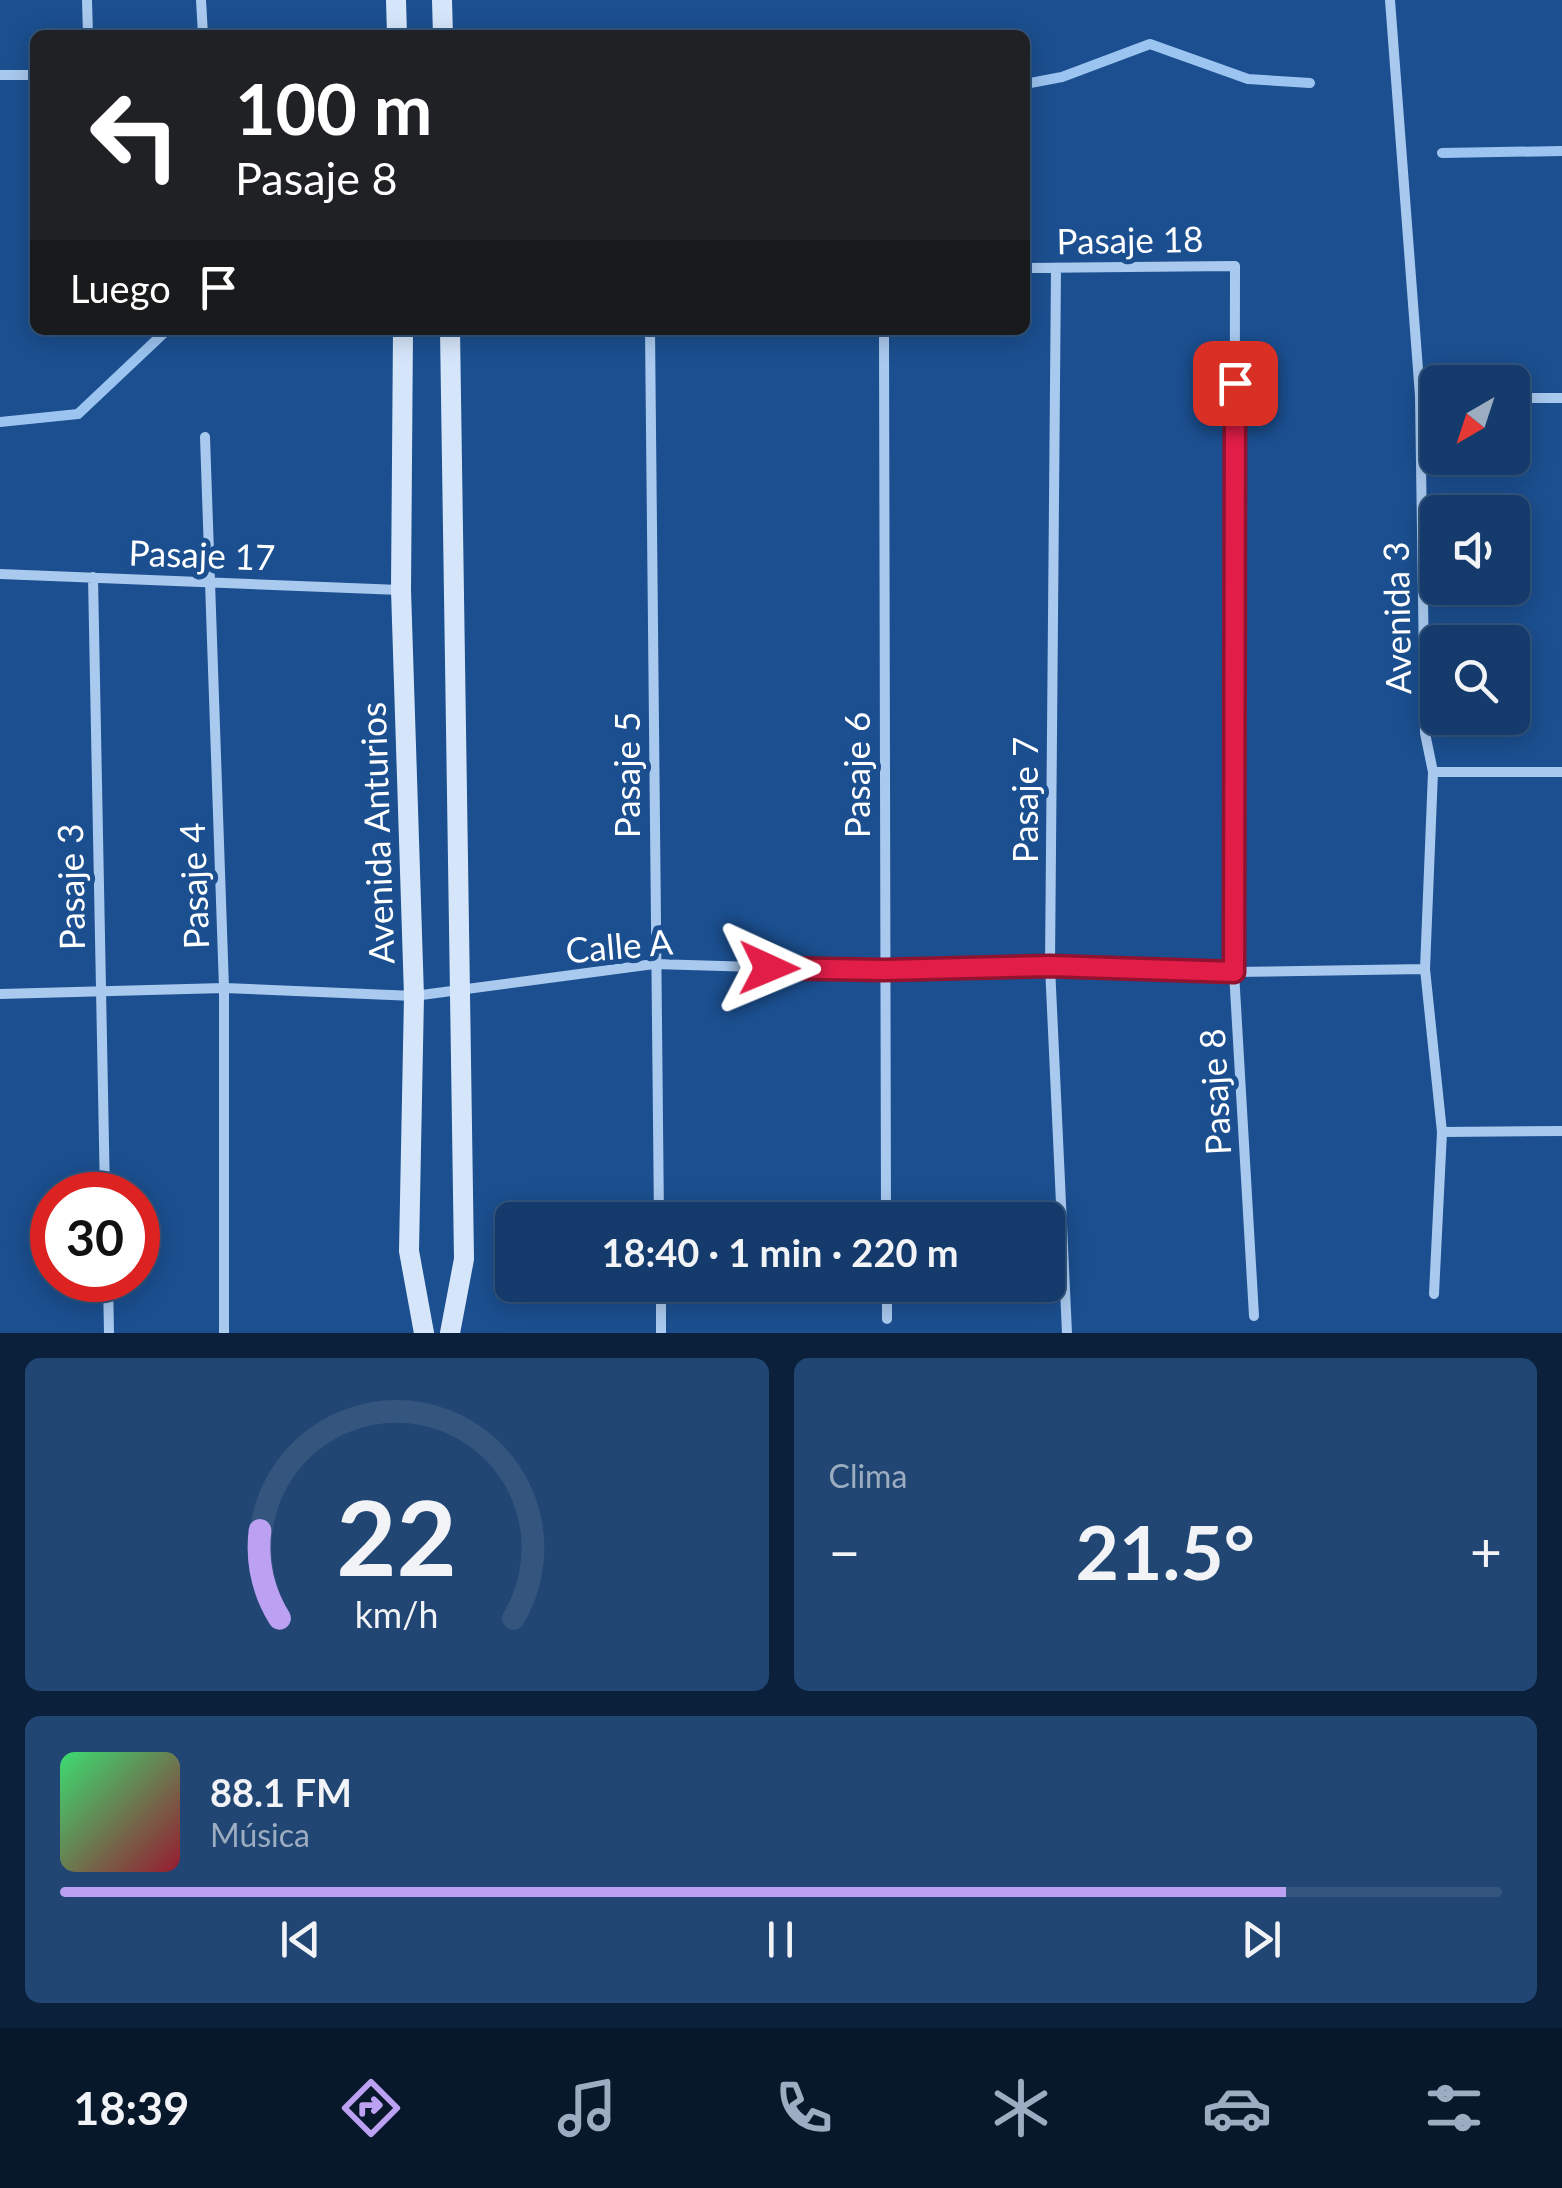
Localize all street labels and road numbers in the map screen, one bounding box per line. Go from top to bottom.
street label: Pasaje 18 [1056,217,1204,261]
street label: Pasaje 17 [128,530,276,578]
street label: Avenida 3 [1374,541,1418,695]
street label: Avenida Anturios [350,701,402,965]
street label: Pasaje 5 [605,712,647,838]
street label: Pasaje 6 [835,712,877,838]
street label: Pasaje 7 [1003,737,1045,863]
street label: Pasaje 4 [170,822,216,950]
street label: Pasaje 3 [48,823,92,951]
street label: Calle A [564,919,675,971]
street label: Pasaje 8 [1190,1028,1238,1156]

